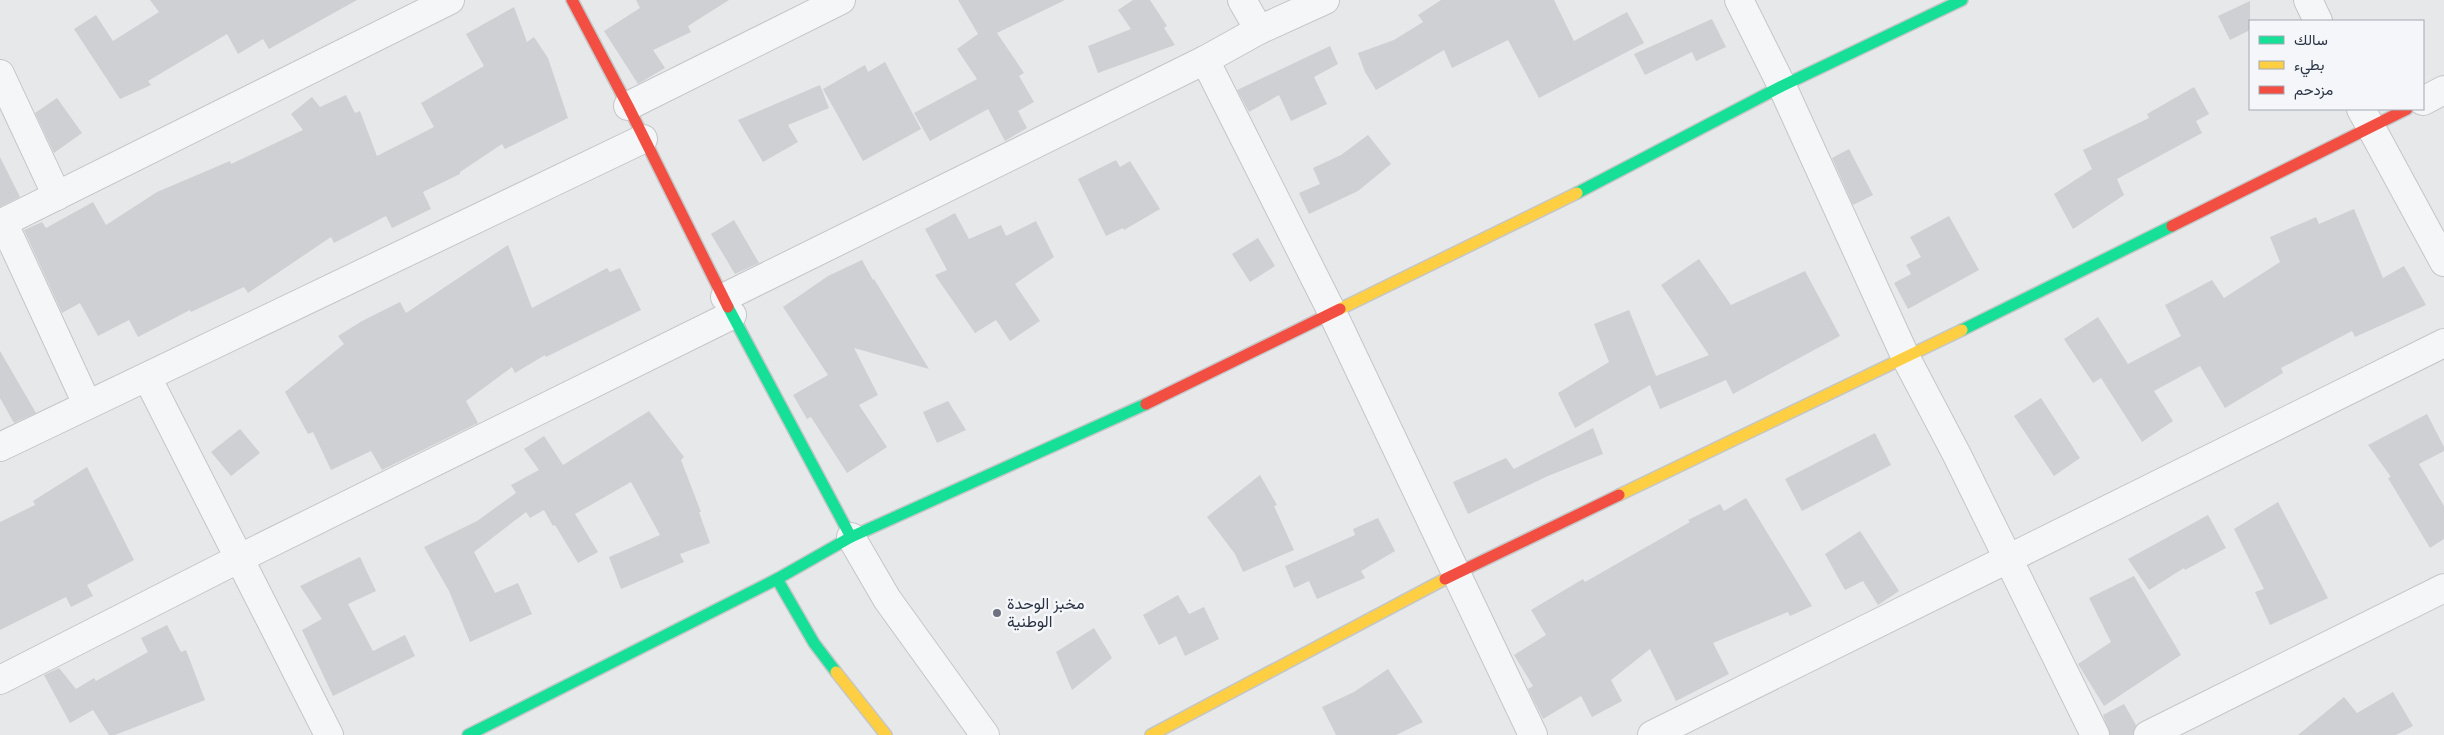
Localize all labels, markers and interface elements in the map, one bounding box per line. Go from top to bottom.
legend [2249,20,2424,110]
text: سالك [2294,31,2328,49]
text: بطيء [2294,56,2324,78]
text: مزدحم [2294,81,2333,100]
place label: مخبز الوحدة الوطنية [1007,594,1084,632]
marker: مخبز الوحدة الوطنية [991,607,1003,619]

